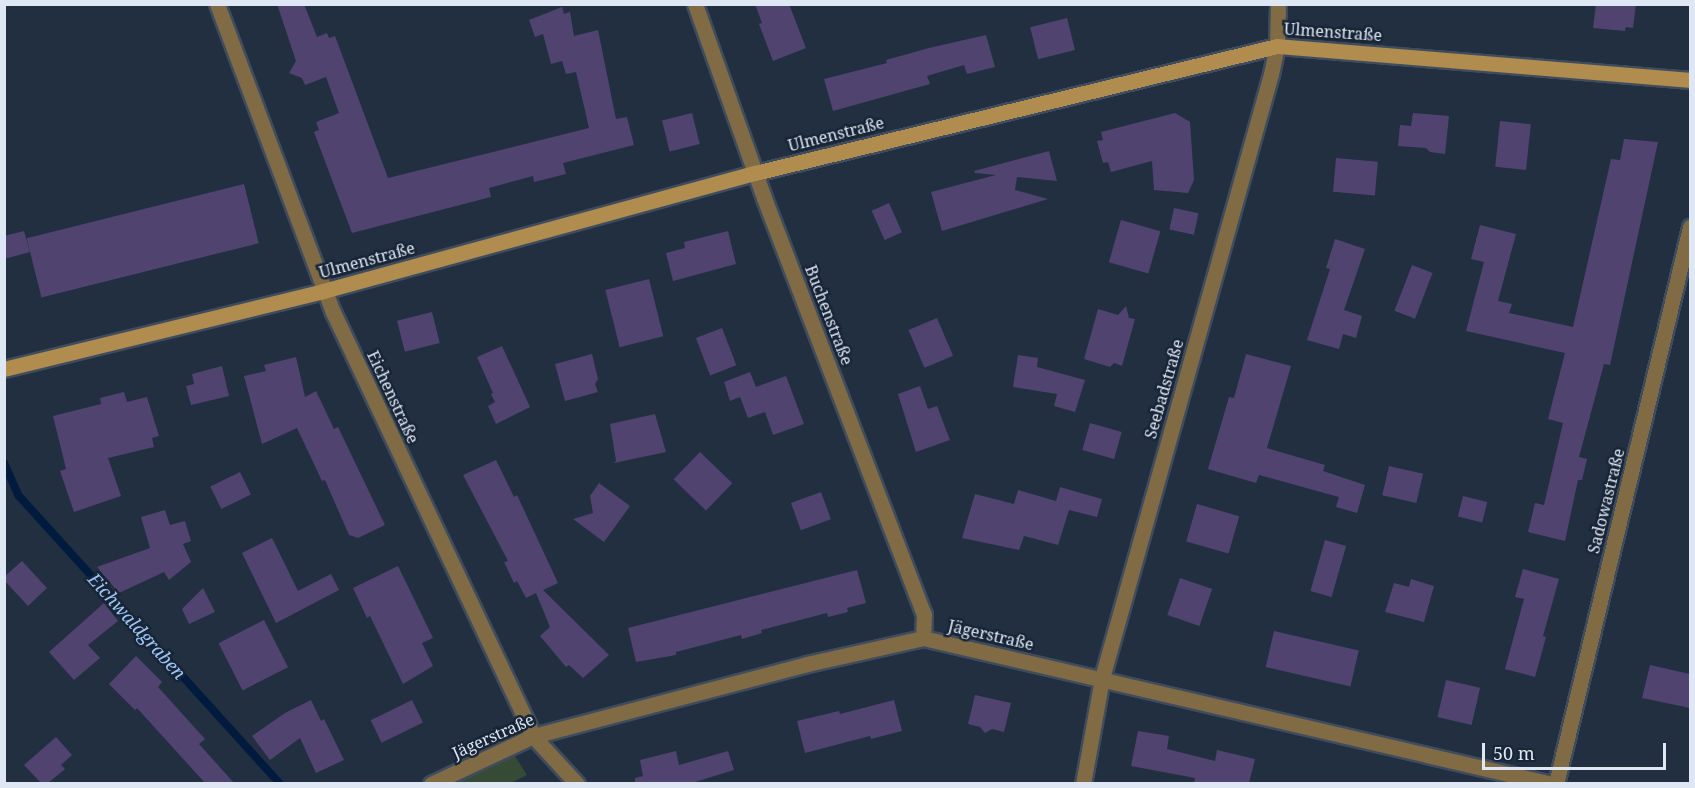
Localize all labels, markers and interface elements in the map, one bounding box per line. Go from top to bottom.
street label: Ulmenstraße [1283,19,1383,45]
street label: Ulmenstraße [786,113,886,155]
street label: Ulmenstraße [317,238,417,282]
street label: Buchenstraße [801,262,857,368]
street label: Seebadstraße [1141,337,1187,441]
street label: Eichenstraße [363,348,423,446]
street label: Sadowastraße [1584,446,1628,556]
water label: Eichwaldgraben [84,568,190,684]
street label: Jägerstraße [946,616,1036,654]
street label: Jägerstraße [449,709,537,763]
scale bar [1485,731,1670,769]
text: 50 m [1493,741,1535,765]

